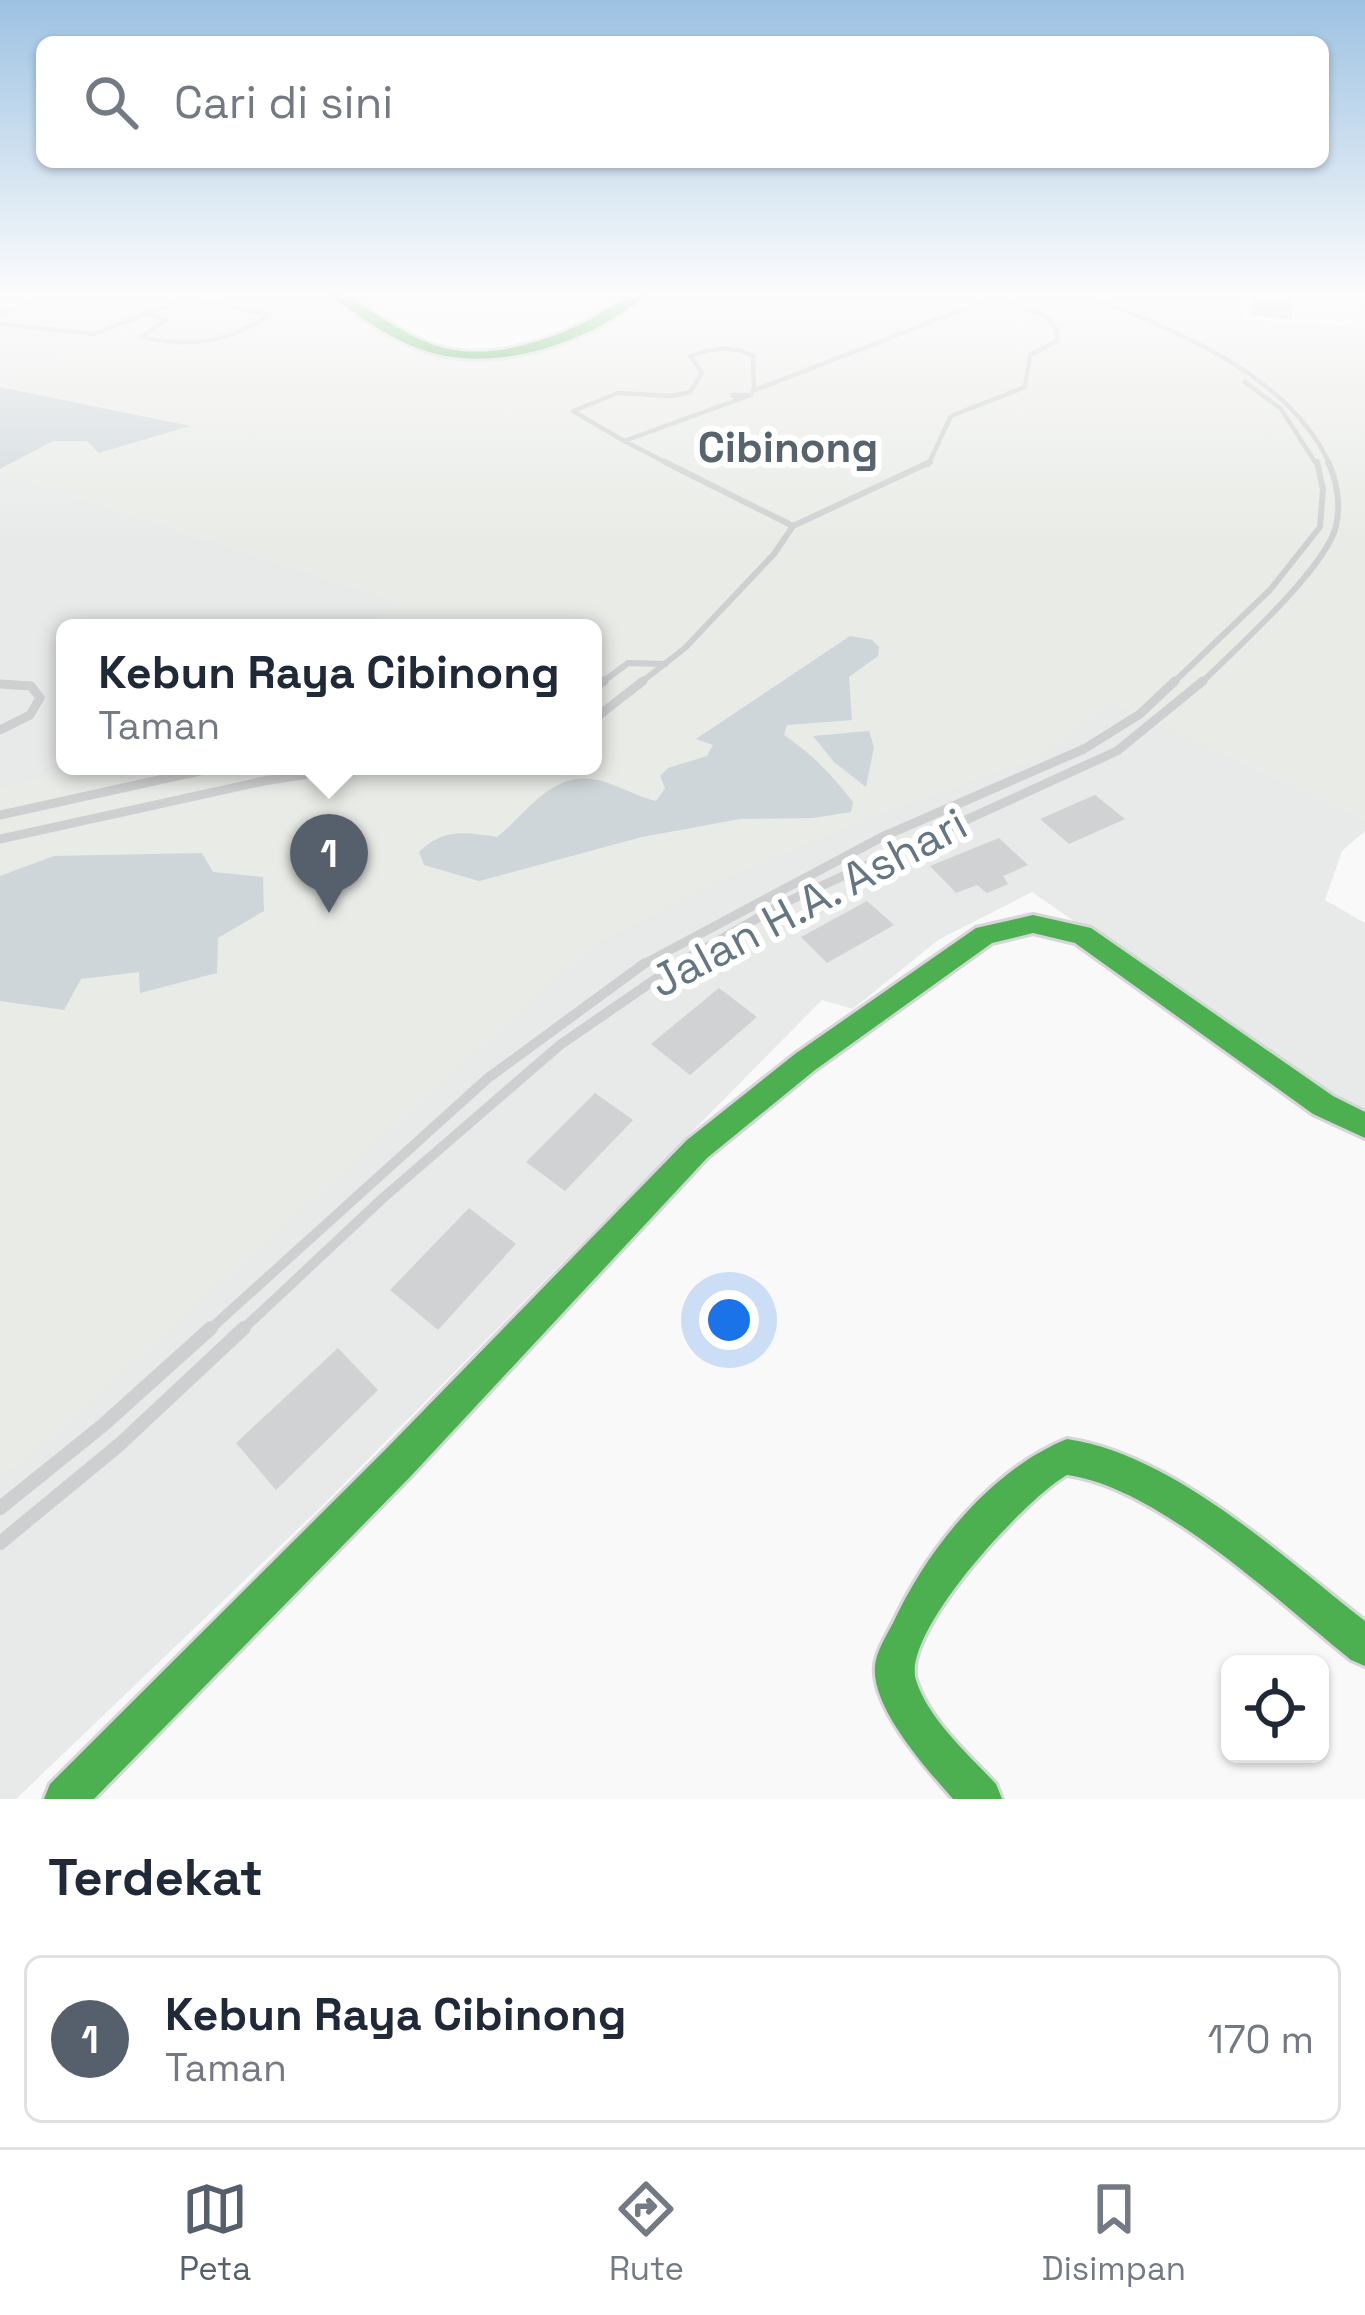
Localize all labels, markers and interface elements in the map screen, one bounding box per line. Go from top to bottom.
search box [36,36,1329,168]
icon: search [78,69,144,135]
text: Cari di sini [174,74,393,131]
district label: Cibinong [698,421,878,474]
popup [56,619,602,775]
text: Kebun Raya Cibinong [98,644,560,701]
text: Taman [98,701,220,750]
street label: Jalan H.A. Ashari [640,795,977,1010]
pin: 1 [290,814,368,913]
your location [699,1290,759,1350]
map controls [1221,1655,1329,1763]
button: locate [1221,1655,1329,1763]
text: Terdekat [48,1845,263,1910]
text: Kebun Raya Cibinong [165,1986,626,2043]
text: 1 [81,2015,99,2064]
text: 170 m [1207,2015,1314,2064]
text: Taman [165,2043,287,2092]
tab: Peta [179,2176,251,2290]
tab: Rute [609,2176,684,2290]
tab: Disimpan [1042,2176,1186,2290]

